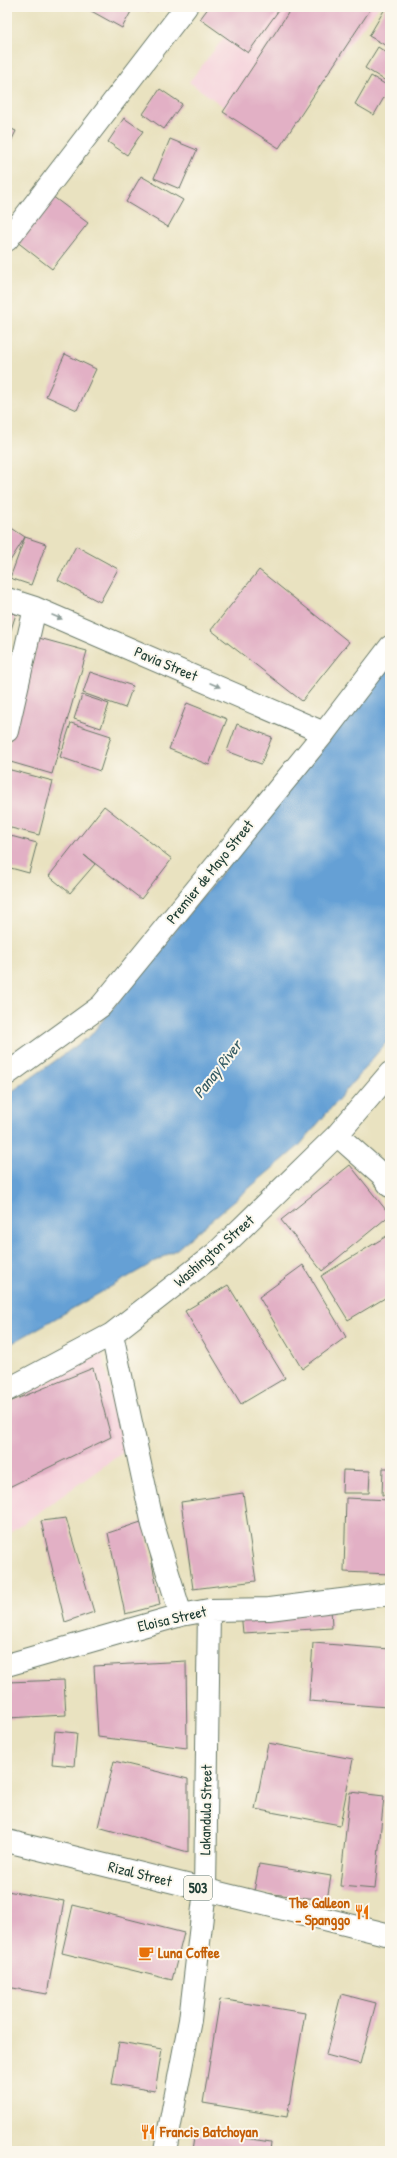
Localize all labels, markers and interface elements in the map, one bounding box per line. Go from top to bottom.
one-way arrow [51,614,62,620]
street label: Pavia Street [131,641,202,687]
one-way arrow [209,682,220,688]
street label: Premier de Mayo Street [161,814,259,928]
water label: Panay River [187,1034,248,1102]
street label: Washington Street [169,1209,259,1291]
street label: Eloisa Street [135,1600,209,1637]
street label: Lakandula Street [194,1764,217,1855]
street label: Rizal Street [106,1855,175,1892]
road number: 503 [184,1876,212,1900]
place label: The Galleon - Spanggo [288,1892,350,1931]
restaurant icon: The Galleon - Spanggo [353,1903,371,1921]
place label: Luna Coffee [158,1942,220,1963]
cafe icon: Luna Coffee [137,1944,155,1962]
place label: Francis Batchoyan [159,2121,259,2143]
restaurant icon: Francis Batchoyan [139,2123,157,2141]

